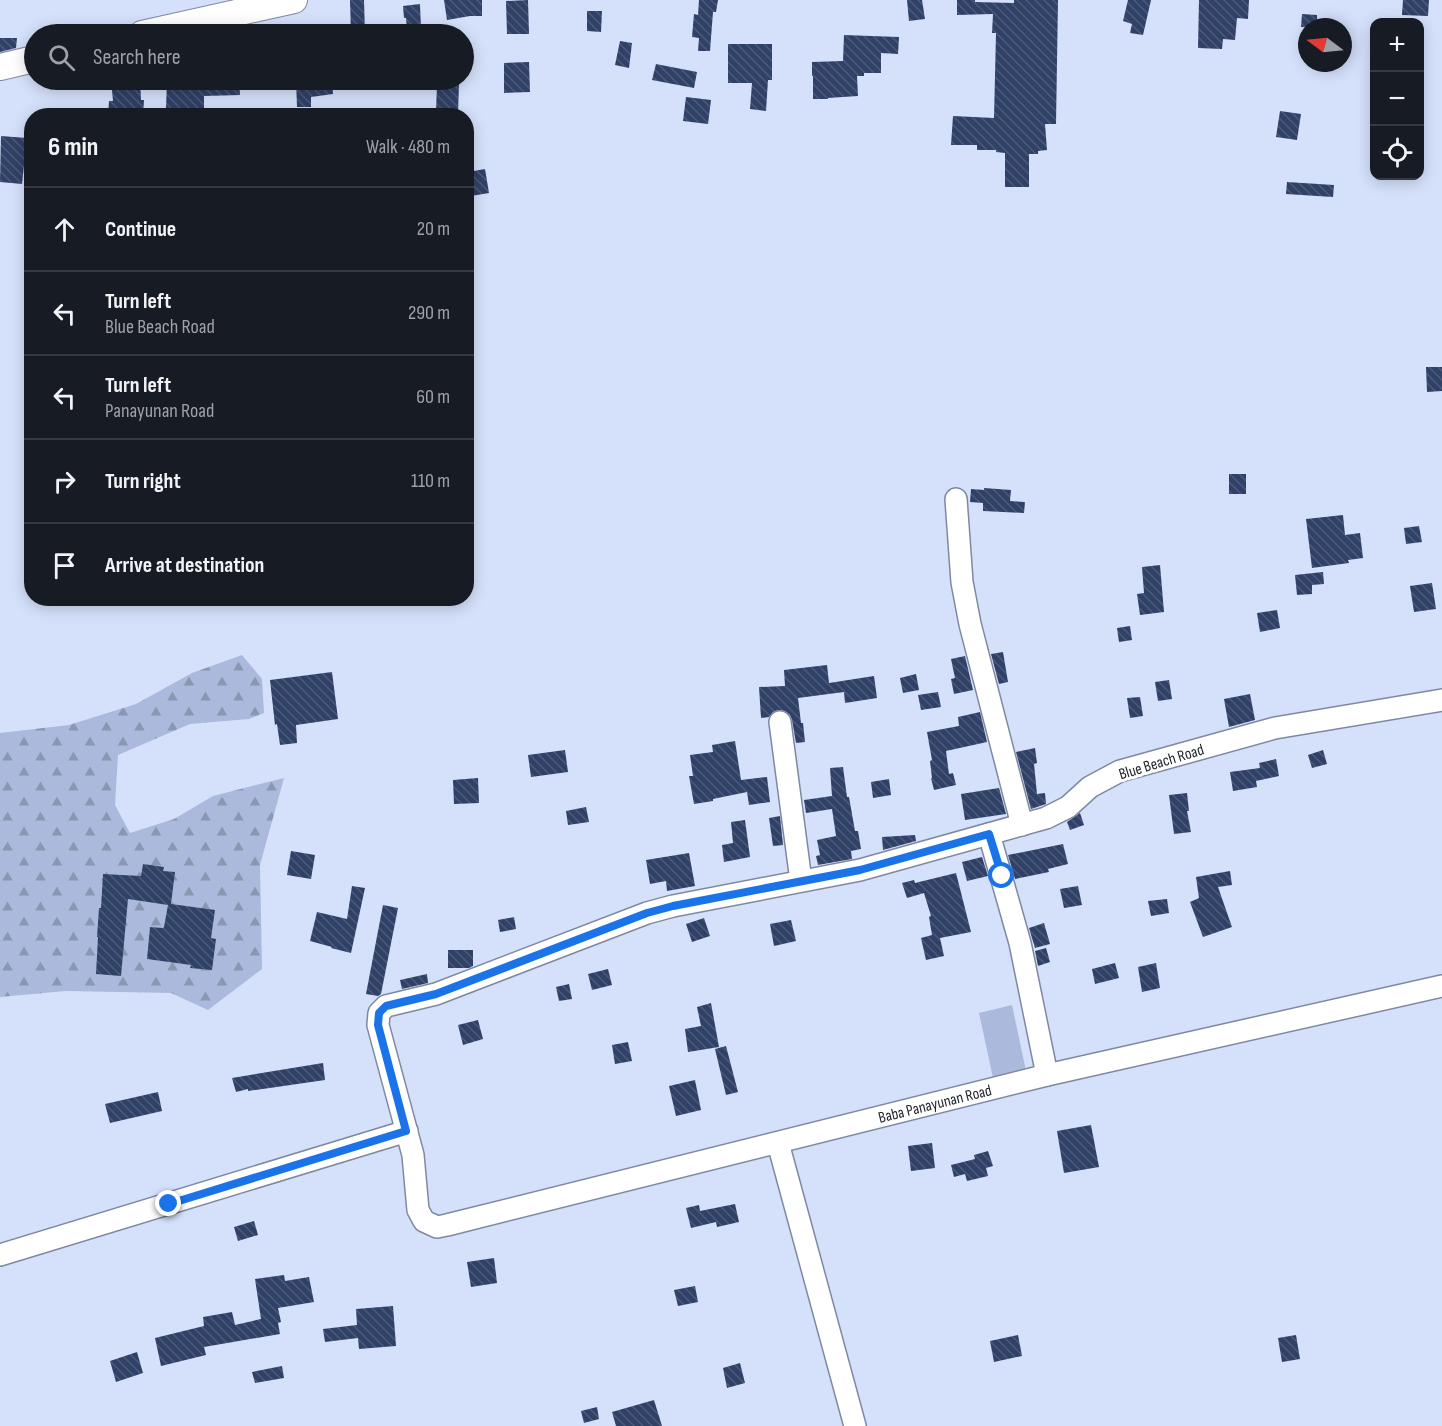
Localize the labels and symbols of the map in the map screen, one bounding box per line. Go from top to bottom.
north arrow [1298,18,1352,72]
street label: Blue Beach Road [1117,740,1206,784]
route start [988,862,1014,888]
street label: Baba Panayunan Road [876,1081,994,1128]
route end [155,1190,181,1216]

